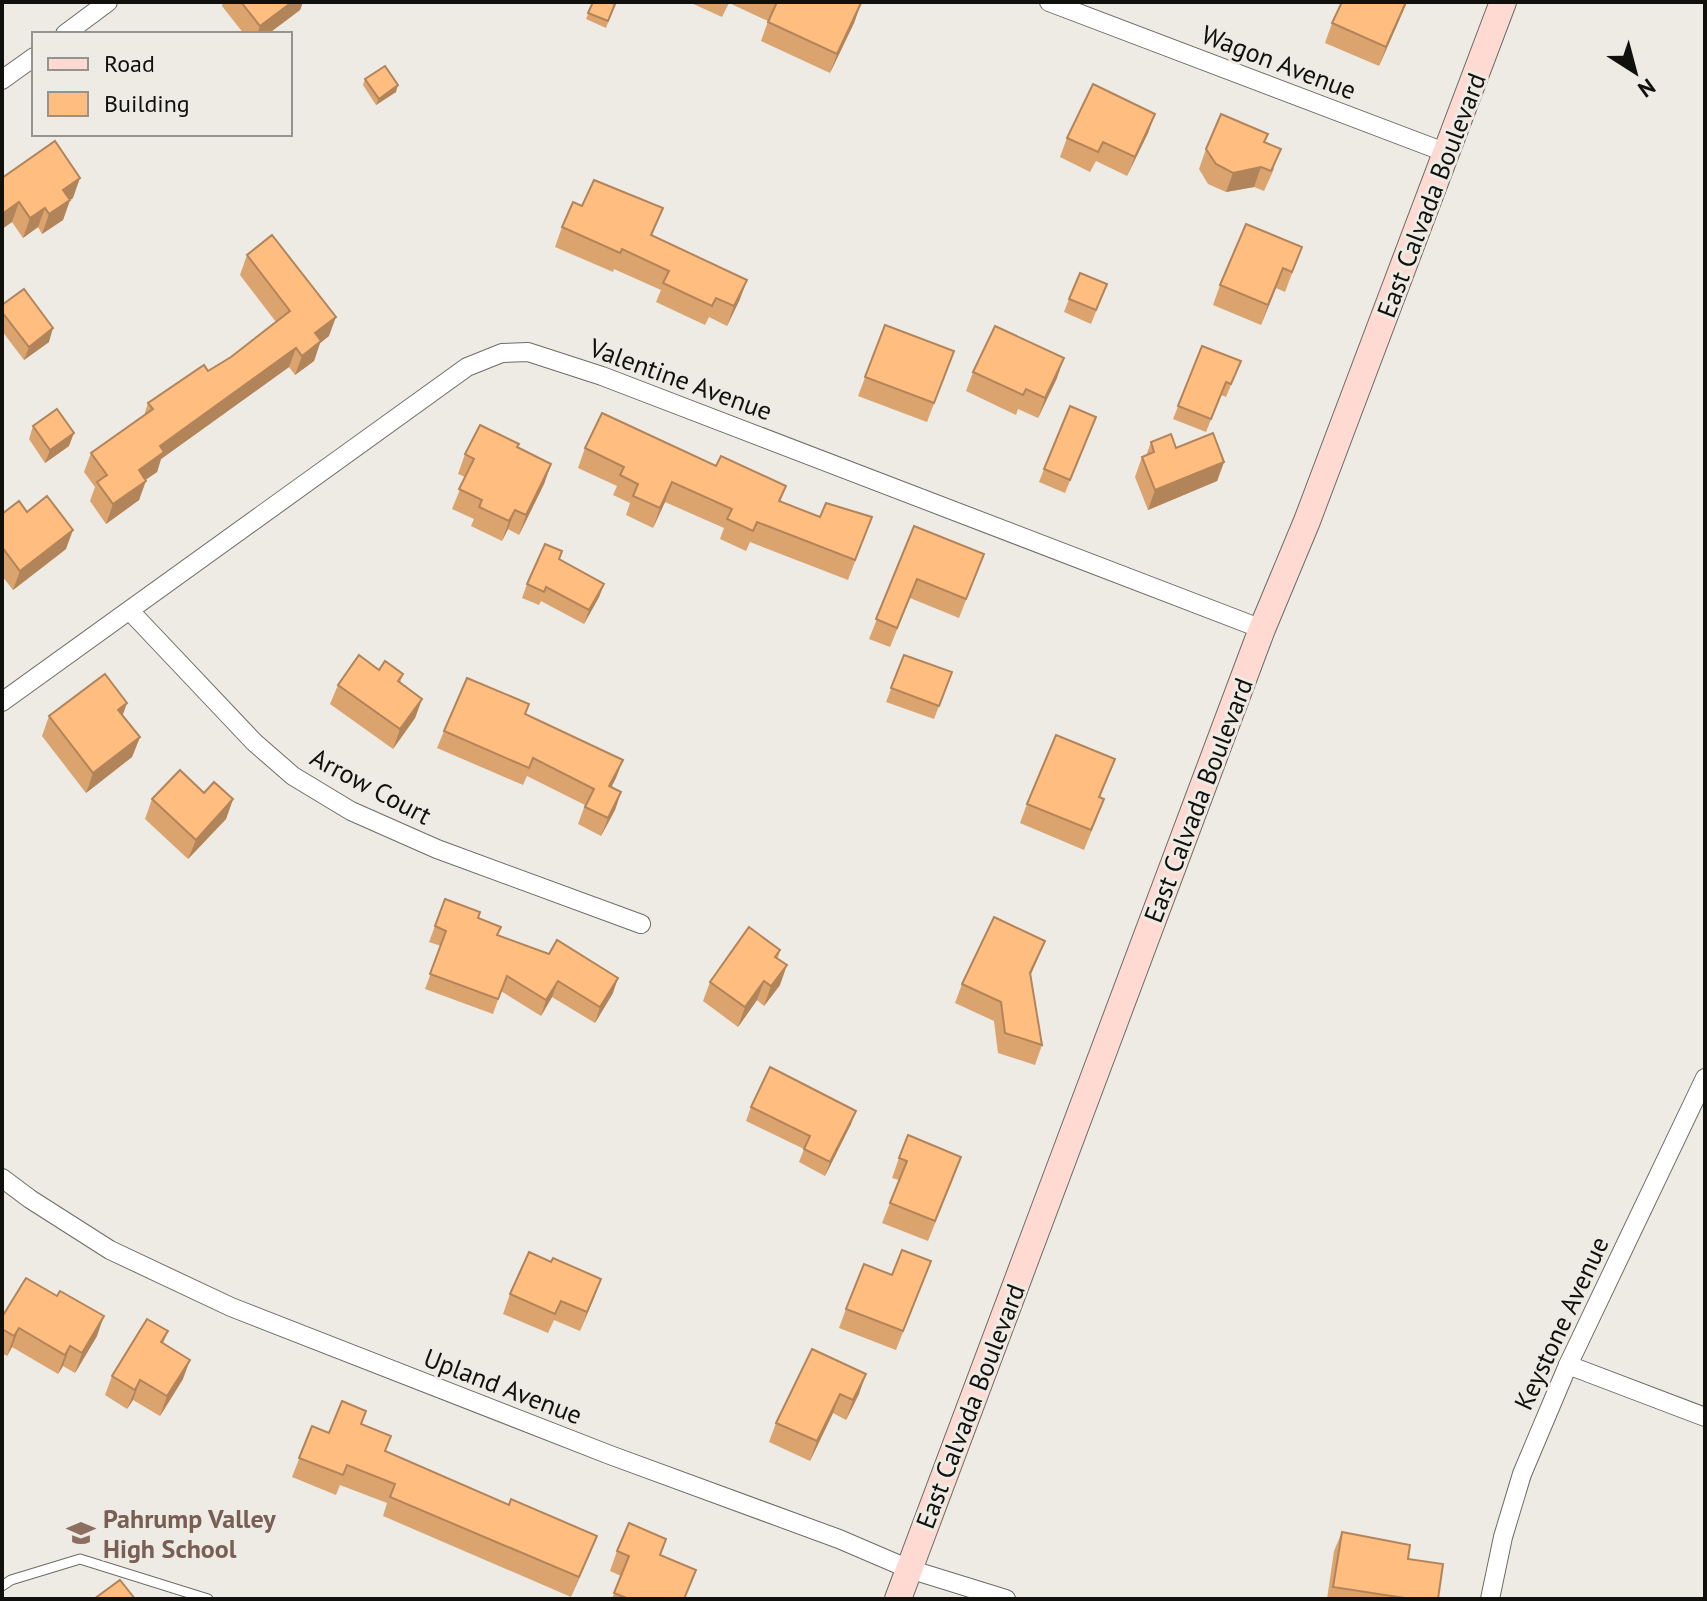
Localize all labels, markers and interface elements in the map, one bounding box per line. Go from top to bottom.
street label: Wagon Avenue [1197,17,1361,107]
legend [32,32,292,136]
north arrow [1595,32,1675,112]
text: Road [104,48,155,79]
street label: East Calvada Boulevard [1369,68,1493,322]
text: N [1633,73,1661,104]
text: Building [104,88,190,119]
street label: Valentine Avenue [584,330,777,427]
street label: East Calvada Boulevard [1136,673,1260,927]
street label: Arrow Court [305,740,437,832]
street label: Keystone Avenue [1506,1231,1616,1415]
street label: East Calvada Boulevard [908,1279,1032,1533]
street label: Upland Avenue [419,1341,587,1431]
place label: Pahrump Valley High School [103,1502,276,1565]
school or university icon: Pahrump Valley High School [66,1518,96,1548]

